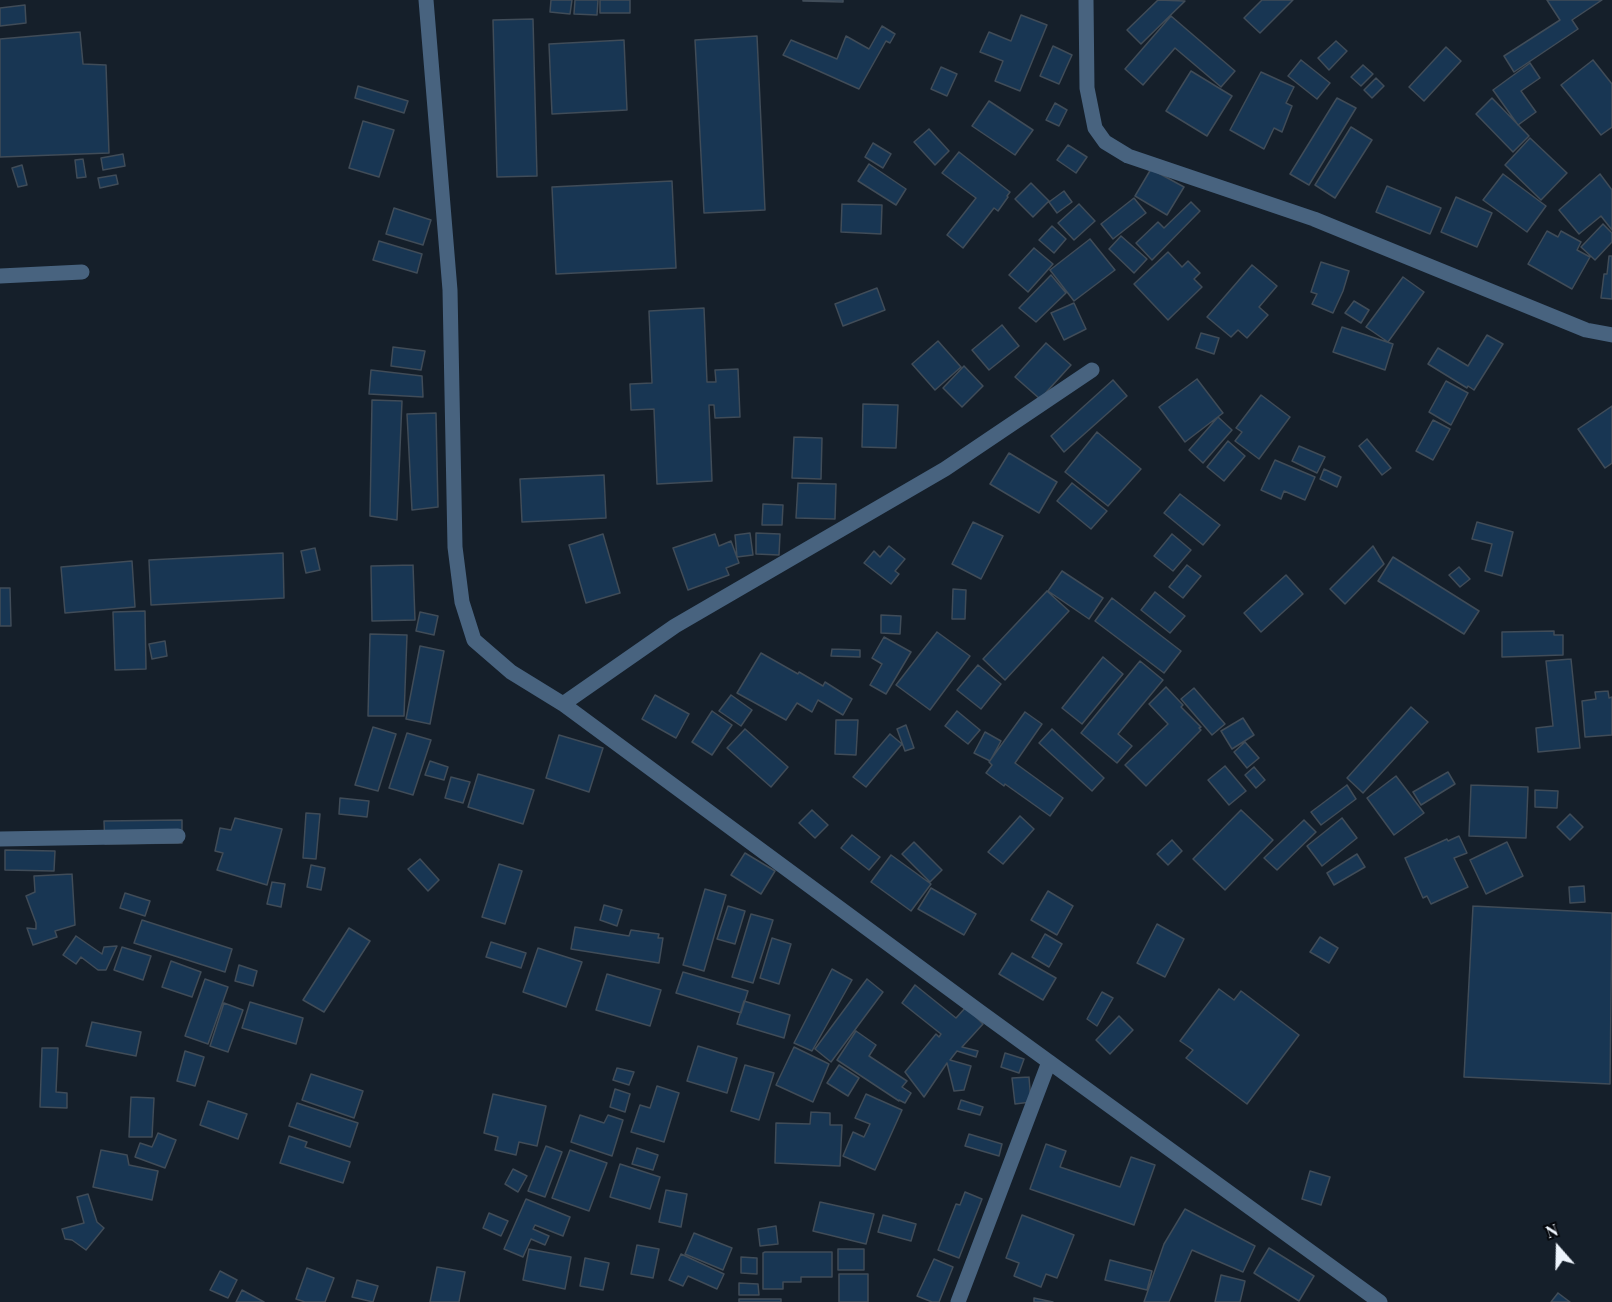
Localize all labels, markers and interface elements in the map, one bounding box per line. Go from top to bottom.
north arrow [1528,1218,1588,1278]
text: N [1543,1219,1561,1242]

